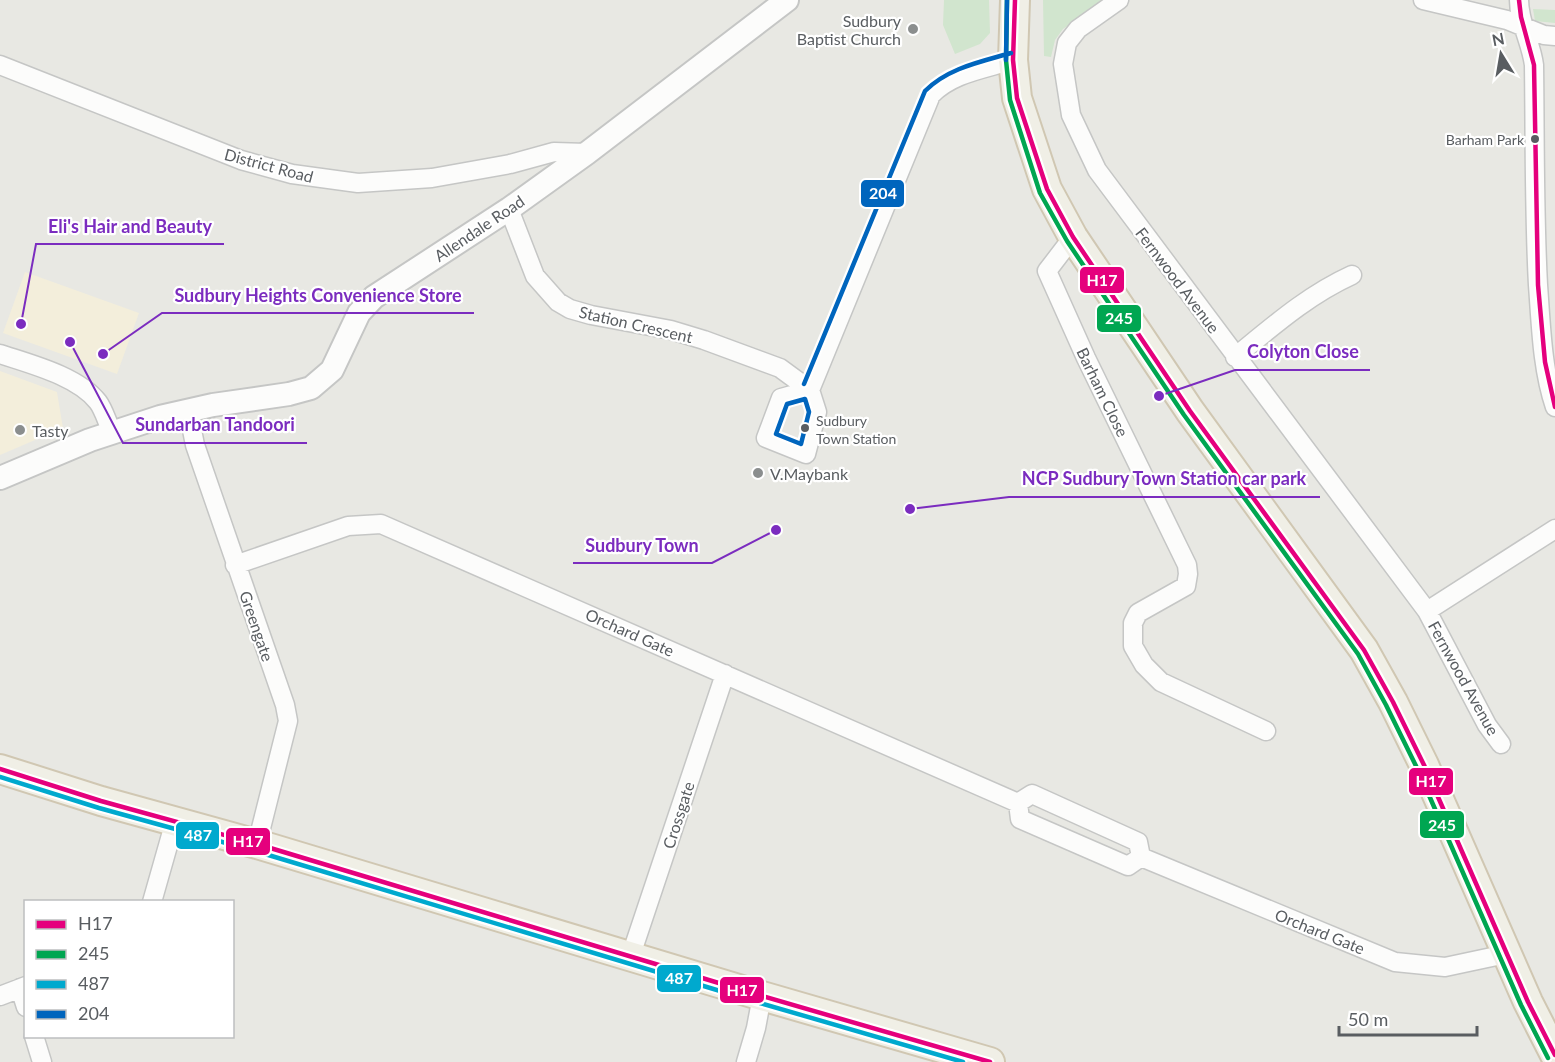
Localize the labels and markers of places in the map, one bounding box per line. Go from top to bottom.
place label: Sudbury Baptist Church [797,11,902,48]
marker: Sudbury Baptist Church [906,22,920,36]
place label: Barham Park [1446,131,1525,148]
marker: Barham Park [1529,133,1541,145]
callout: Eli's Hair and Beauty [36,208,224,244]
callout: Sudbury Heights Convenience Store [162,277,474,313]
callout: Colyton Close [1235,334,1370,370]
callout: Sundarban Tandoori [123,407,307,443]
place label: Sudbury Town Station [816,412,896,447]
place label: Tasty [32,421,69,440]
marker: Sudbury Town Station [799,422,811,434]
marker: Tasty [13,423,27,437]
callout: NCP Sudbury Town Station car park [1009,461,1320,497]
place label: V.Maybank [770,464,849,483]
marker: V.Maybank [751,466,765,480]
callout: Sudbury Town [573,527,712,563]

